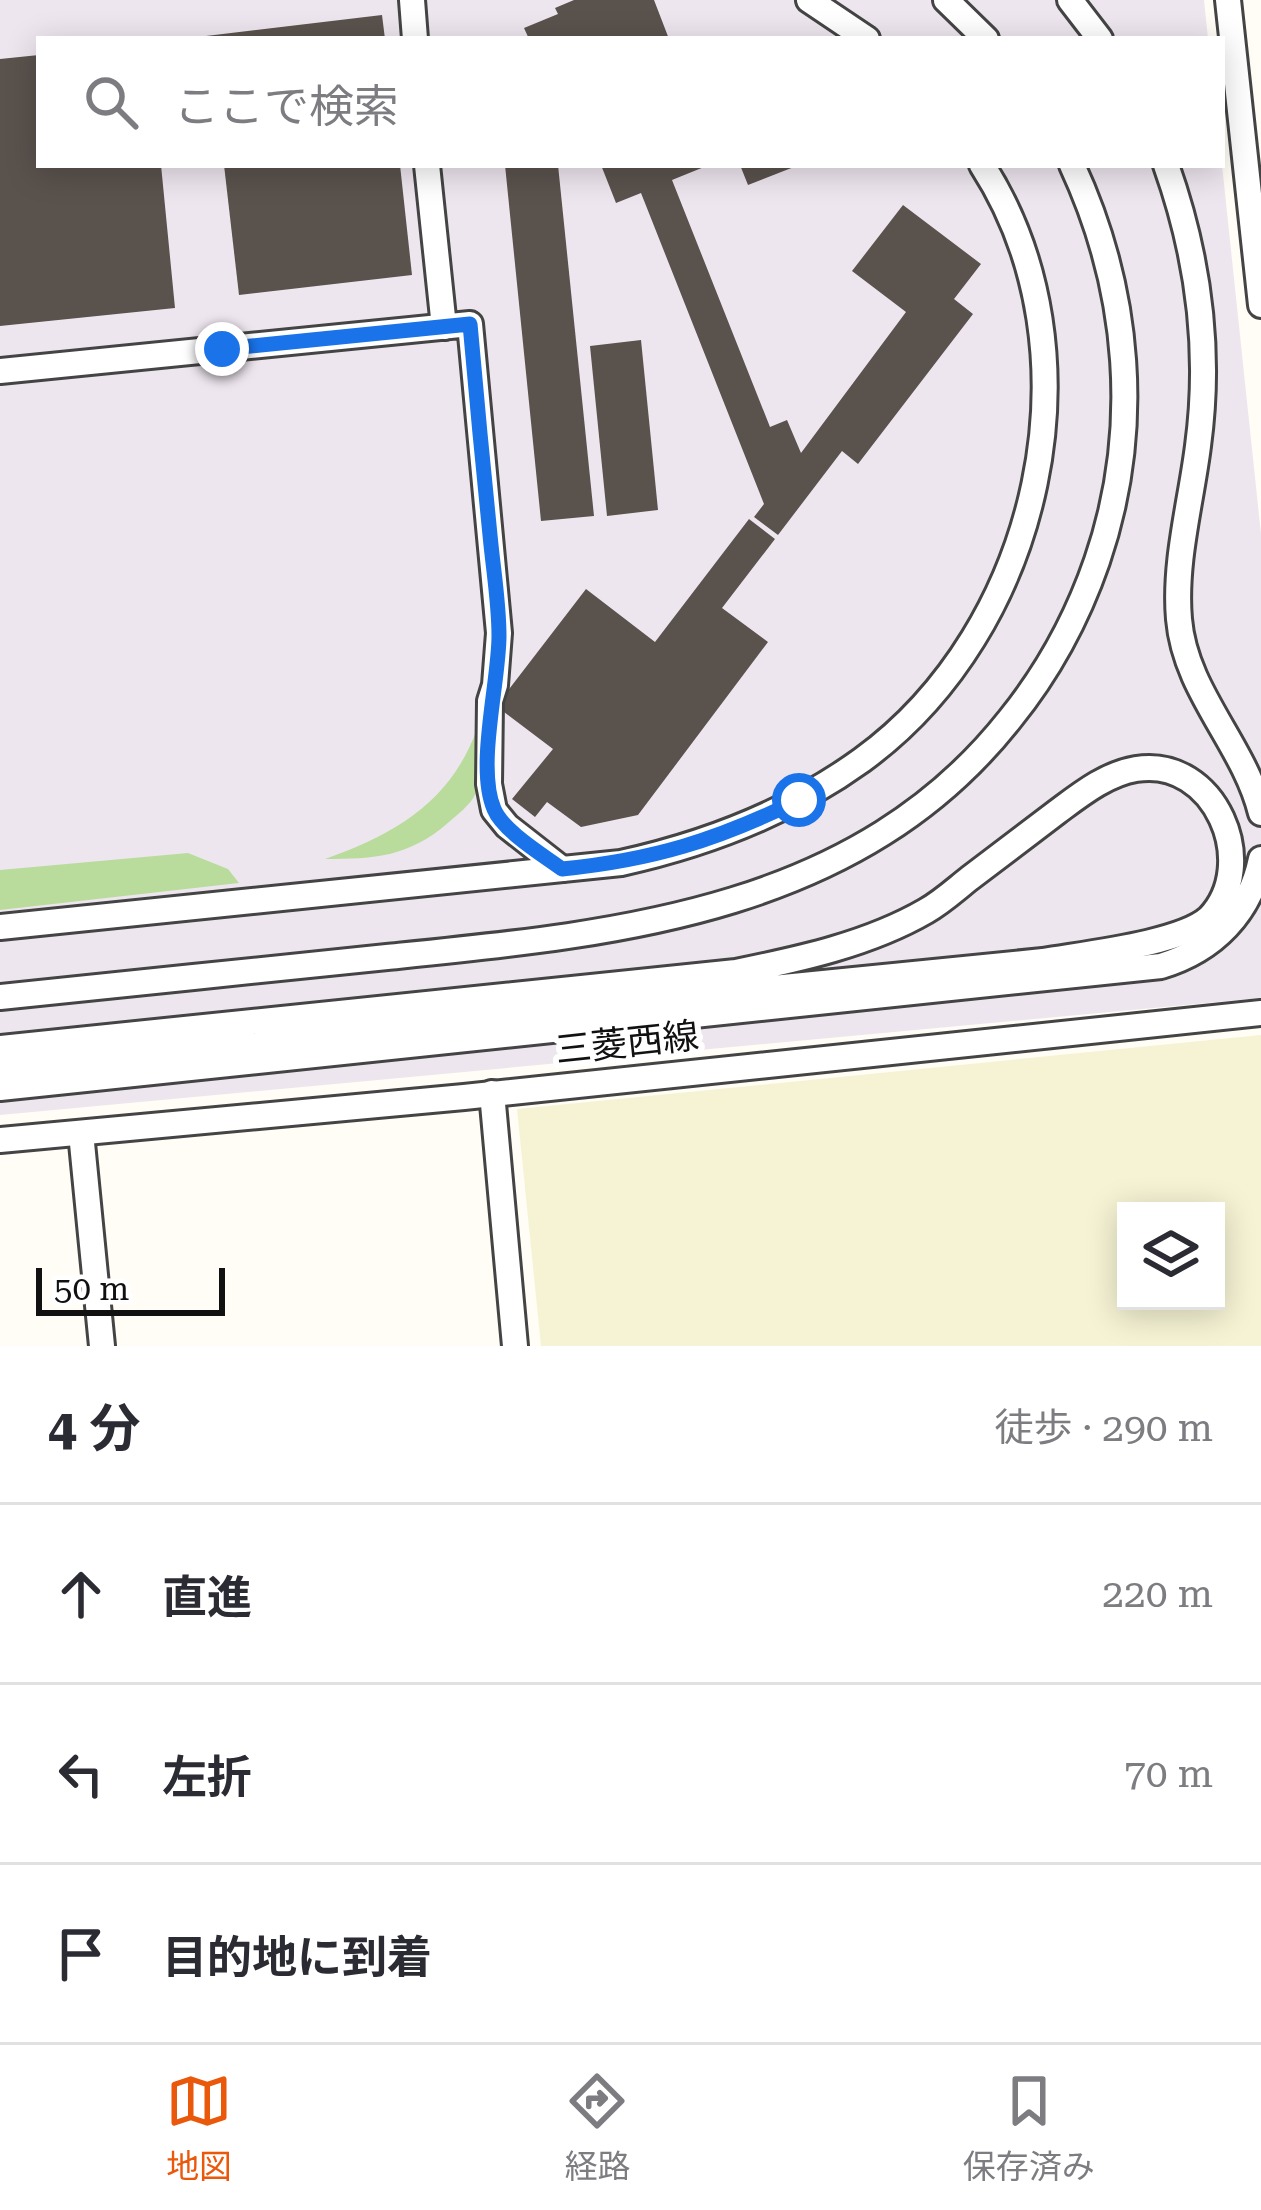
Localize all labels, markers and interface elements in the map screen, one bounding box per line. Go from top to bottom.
search box [36,36,1225,168]
icon: search [78,69,144,135]
text: ここで検索 [174,80,399,133]
route end [195,322,249,376]
route start [772,773,826,827]
street label: 三菱西線 [553,1015,701,1071]
map controls [1117,1202,1225,1310]
button: layers [1117,1202,1225,1310]
scale bar [36,1262,225,1315]
text: 50 m [54,1269,129,1308]
text: 4 分 [48,1399,140,1458]
text: 徒歩 · 290 m [994,1405,1213,1451]
icon: ahead [48,1561,114,1627]
text: 直進 [162,1571,252,1624]
text: 220 m [1102,1571,1213,1617]
icon: left [48,1741,114,1807]
text: 左折 [162,1751,252,1804]
text: 70 m [1124,1751,1213,1797]
icon: arrive [48,1921,114,1987]
text: 目的地に到着 [162,1931,432,1984]
tab: 地図 [166,2068,232,2188]
tab: 経路 [564,2068,630,2188]
tab: 保存済み [963,2068,1095,2188]

